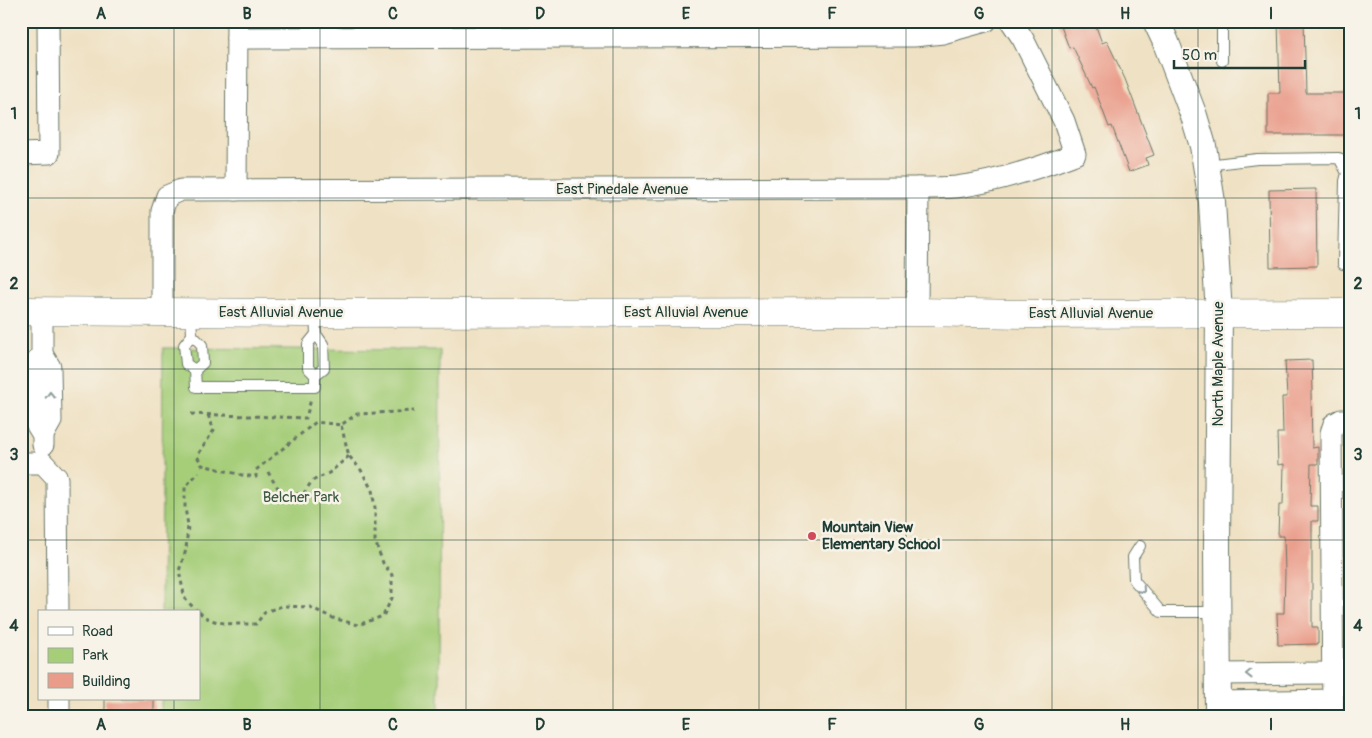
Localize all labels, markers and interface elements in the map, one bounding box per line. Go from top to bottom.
text: A [96,4,107,24]
text: B [242,4,252,24]
text: C [388,4,398,24]
text: D [535,4,545,24]
text: E [682,4,691,24]
text: F [827,4,837,24]
text: G [974,4,985,24]
text: H [1120,4,1130,24]
text: I [1269,4,1273,24]
scale bar [1174,38,1306,70]
text: 50 m [1182,46,1217,65]
text: 1 [11,104,17,124]
text: 1 [1355,104,1361,124]
street label: East Pinedale Avenue [556,180,689,199]
text: 2 [10,274,19,294]
text: 2 [1354,274,1363,294]
street label: North Maple Avenue [1209,301,1228,427]
street label: East Alluvial Avenue [219,303,344,322]
street label: East Alluvial Avenue [624,303,749,322]
street label: East Alluvial Avenue [1029,304,1154,323]
one-way arrow [45,390,55,398]
text: 3 [10,445,19,465]
text: 3 [1354,445,1363,465]
park label: Belcher Park [263,488,340,507]
place label: Mountain View Elementary School [822,518,941,554]
marker: Mountain View Elementary School [806,530,818,542]
one-way arrow [1136,584,1145,593]
legend [38,610,200,700]
text: 4 [9,616,19,636]
text: 4 [1353,616,1363,636]
text: Road [82,622,113,641]
text: Park [82,646,109,665]
one-way arrow [1244,669,1252,679]
text: Building [82,672,130,691]
text: A [96,715,107,735]
text: B [242,715,252,735]
text: C [388,715,398,735]
text: D [535,715,545,735]
text: E [682,715,691,735]
text: F [827,715,837,735]
text: G [974,715,985,735]
text: H [1120,715,1130,735]
text: I [1269,715,1273,735]

